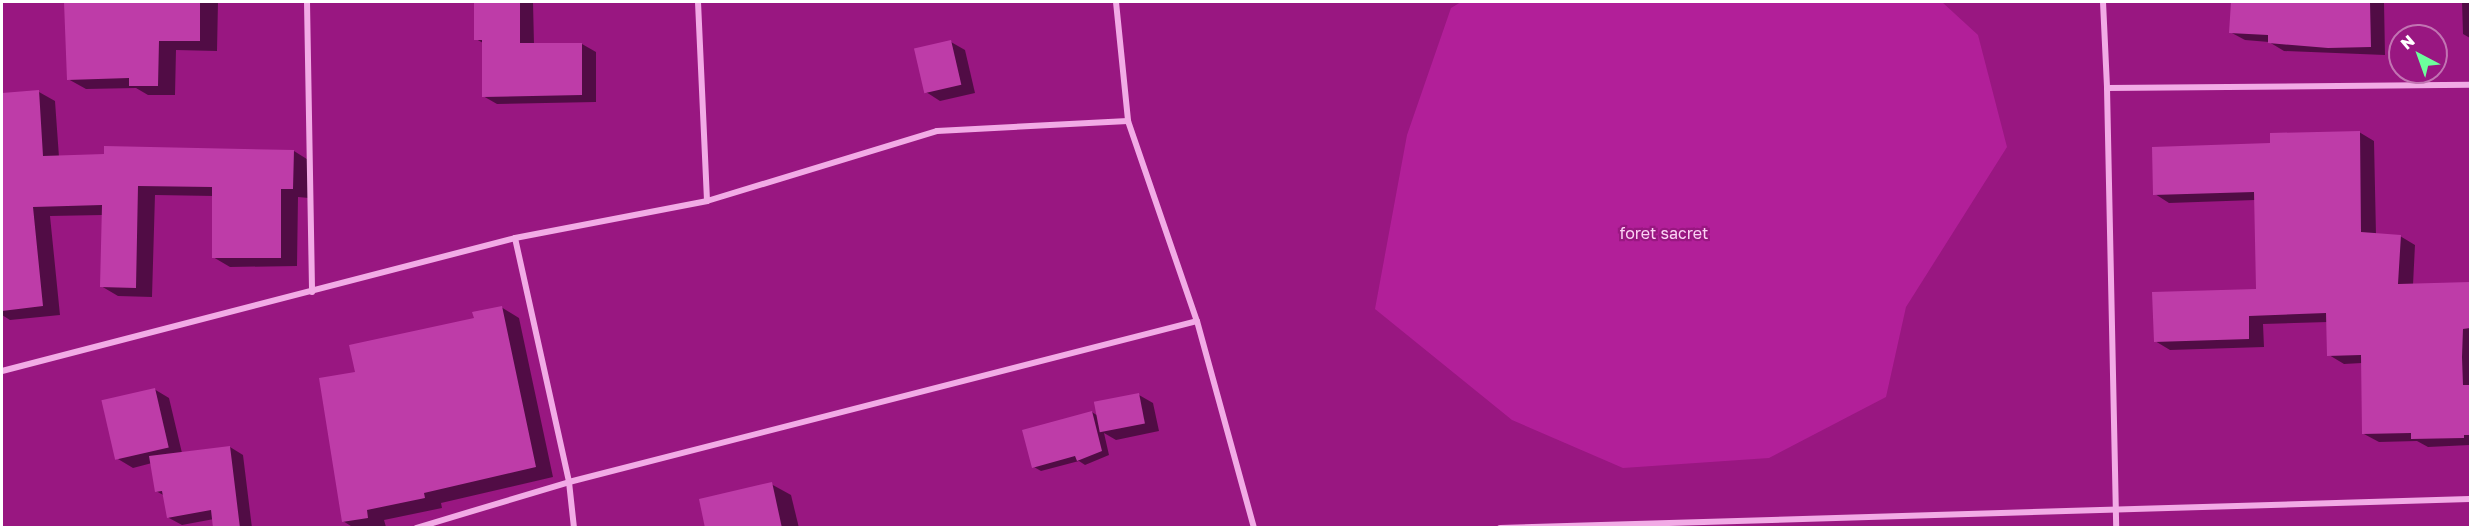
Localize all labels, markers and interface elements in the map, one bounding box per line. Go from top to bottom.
north arrow [2388,24,2448,84]
text: N [2396,30,2419,53]
park label: foret sacret [1619,223,1709,243]

